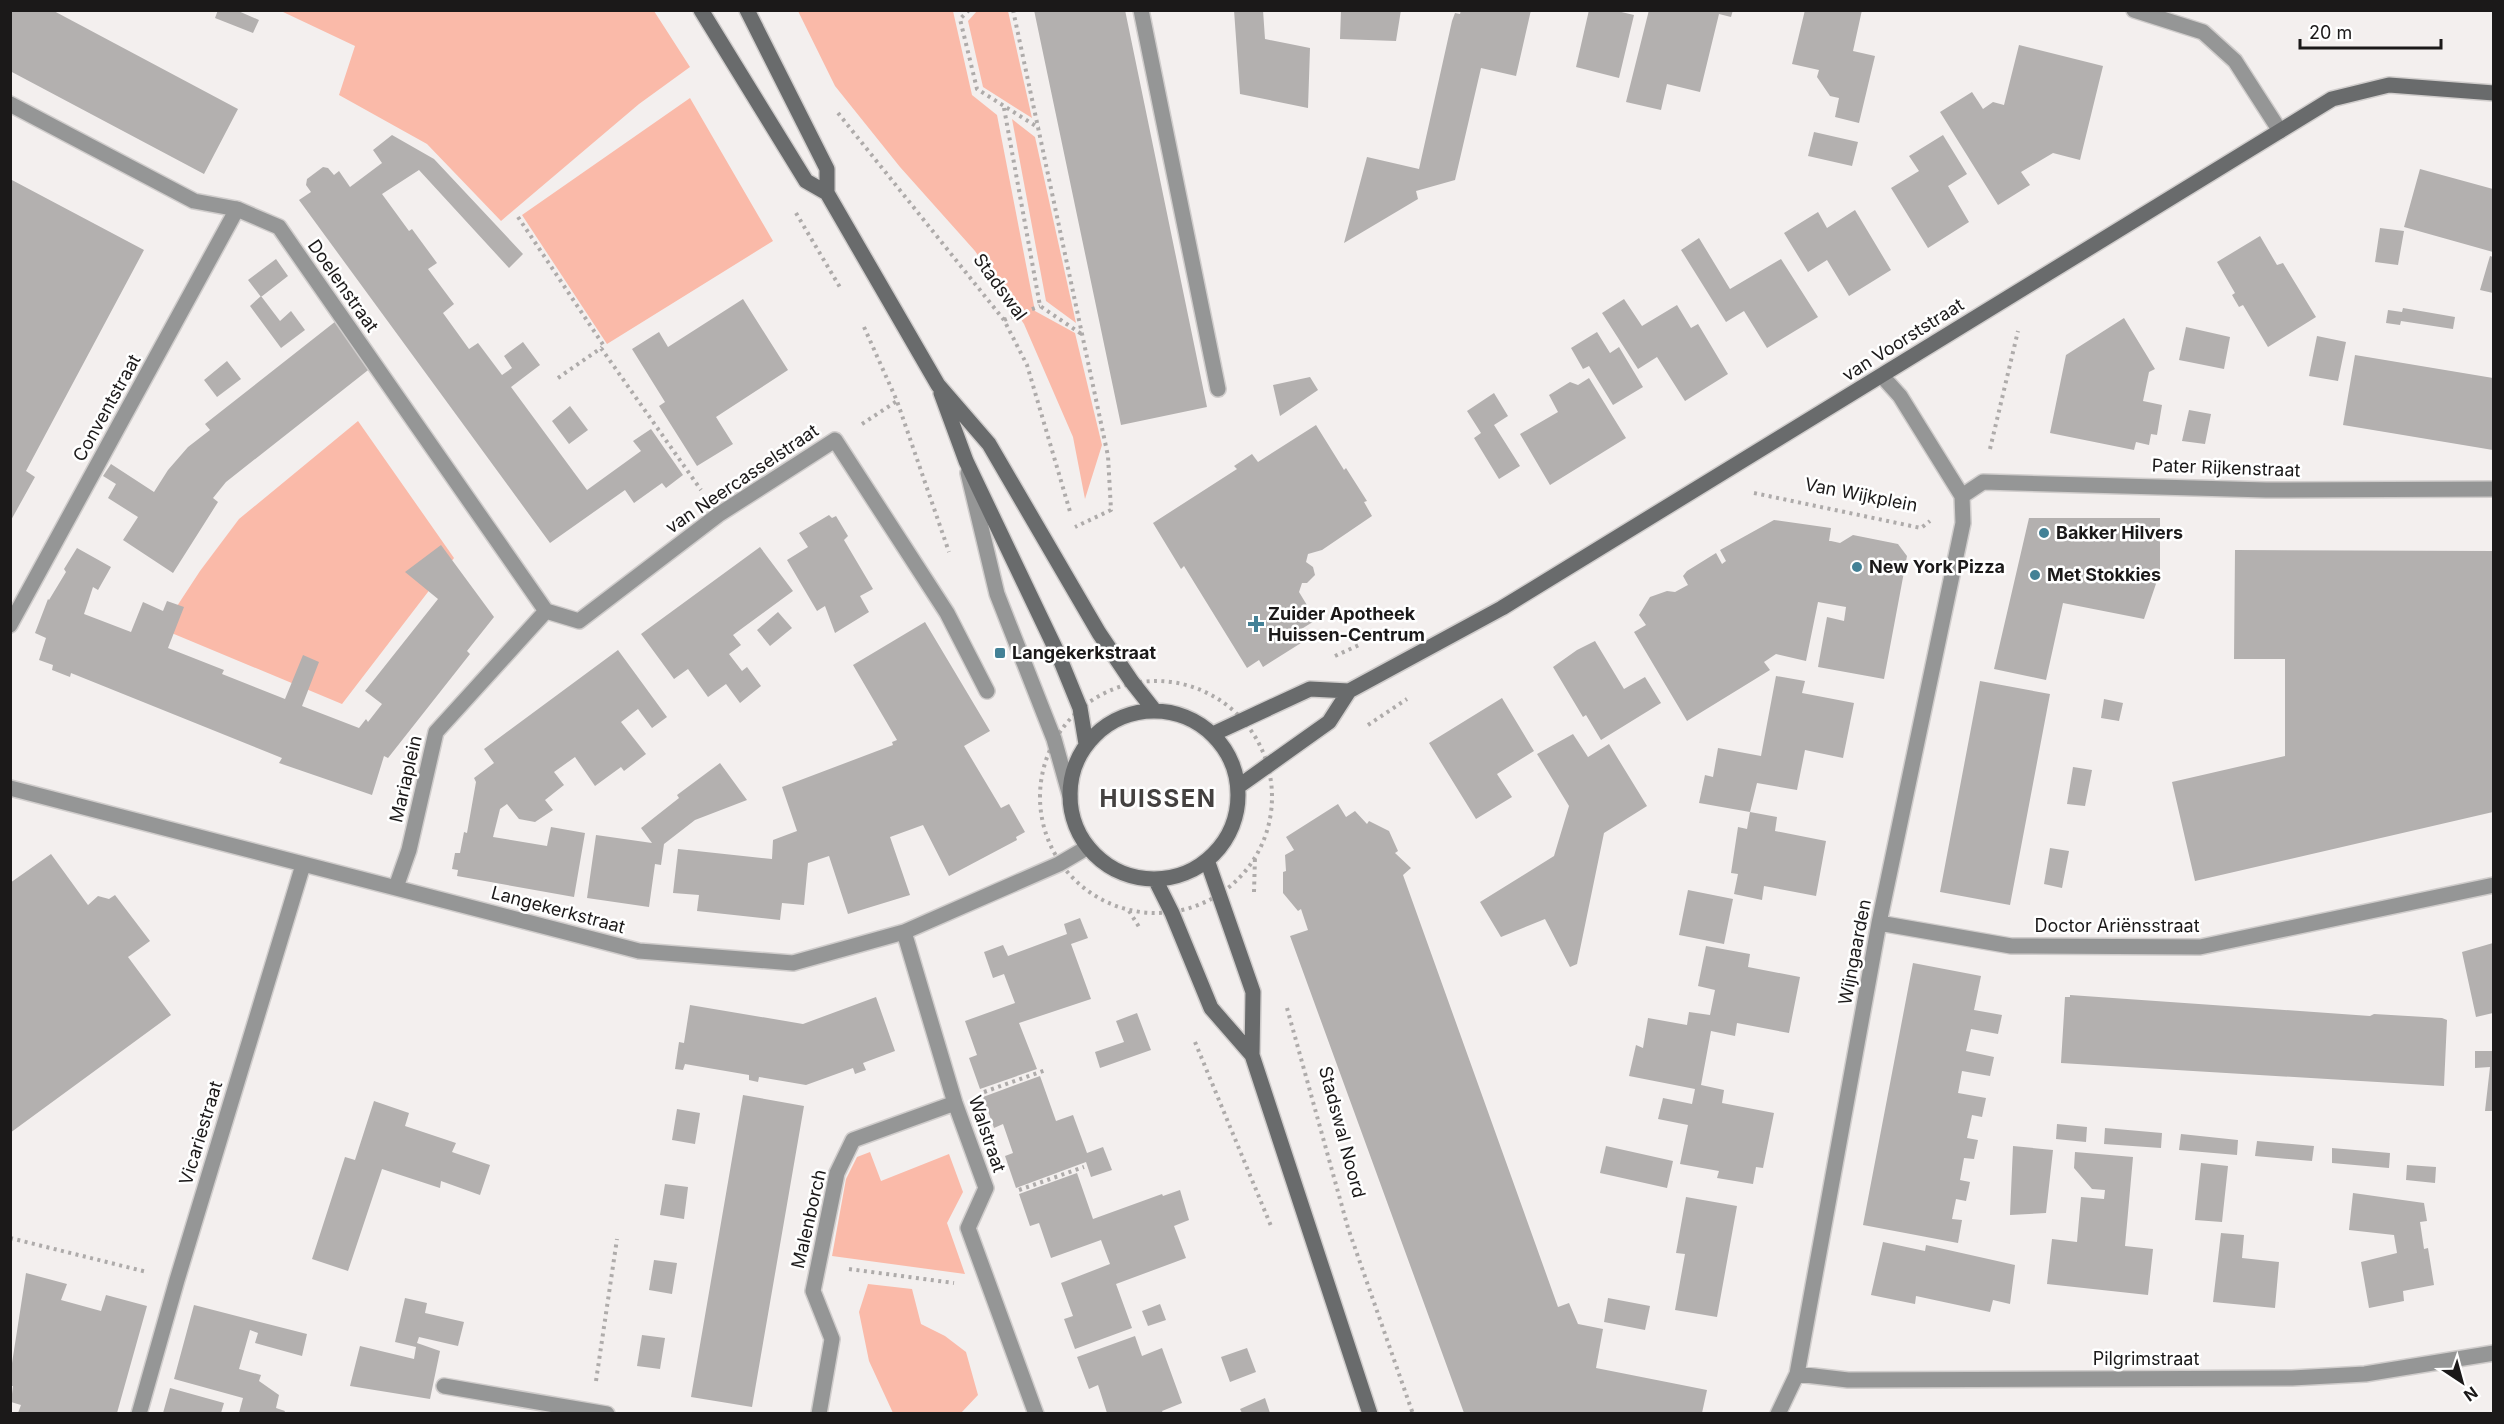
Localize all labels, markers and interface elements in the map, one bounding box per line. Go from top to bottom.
scale bar [2300,12,2441,50]
text: 20 m [2309,22,2352,43]
street label: Doelenstraat [304,235,383,336]
street label: Stadswal [969,249,1032,324]
street label: van Voorststraat [1838,294,1967,385]
street label: Conventstraat [68,350,145,465]
street label: van Neercasselstraat [661,420,822,537]
street label: Pater Rijkenstraat [2151,454,2301,481]
street label: Van Wijkplein [1803,473,1919,516]
place label: Bakker Hilvers [2056,522,2183,543]
marker: Bakker Hilvers [2037,526,2051,540]
place label: New York Pizza [1869,556,2005,577]
marker: New York Pizza [1850,560,1864,574]
place label: Met Stokkies [2047,564,2161,585]
marker: Met Stokkies [2028,568,2042,582]
place label: Zuider Apotheek Huissen-Centrum [1268,603,1425,645]
marker: Zuider Apotheek Huissen-Centrum [1249,617,1263,631]
place label: Langekerkstraat [1012,642,1156,663]
marker: Langekerkstraat [993,646,1007,660]
street label: Mariaplein [385,733,426,824]
district label: HUISSEN [1099,784,1217,813]
street label: Langekerkstraat [489,882,627,937]
street label: Wijngaarden [1834,897,1875,1006]
street label: Doctor Ariënsstraat [2034,915,2200,936]
street label: Stadswal Noord [1315,1064,1370,1200]
street label: Vicariestraat [175,1078,226,1187]
street label: Walstraat [965,1093,1010,1175]
street label: Malenborch [787,1167,830,1270]
street label: Pilgrimstraat [2093,1348,2199,1369]
north arrow [2432,1352,2492,1412]
text: N [2460,1382,2482,1406]

